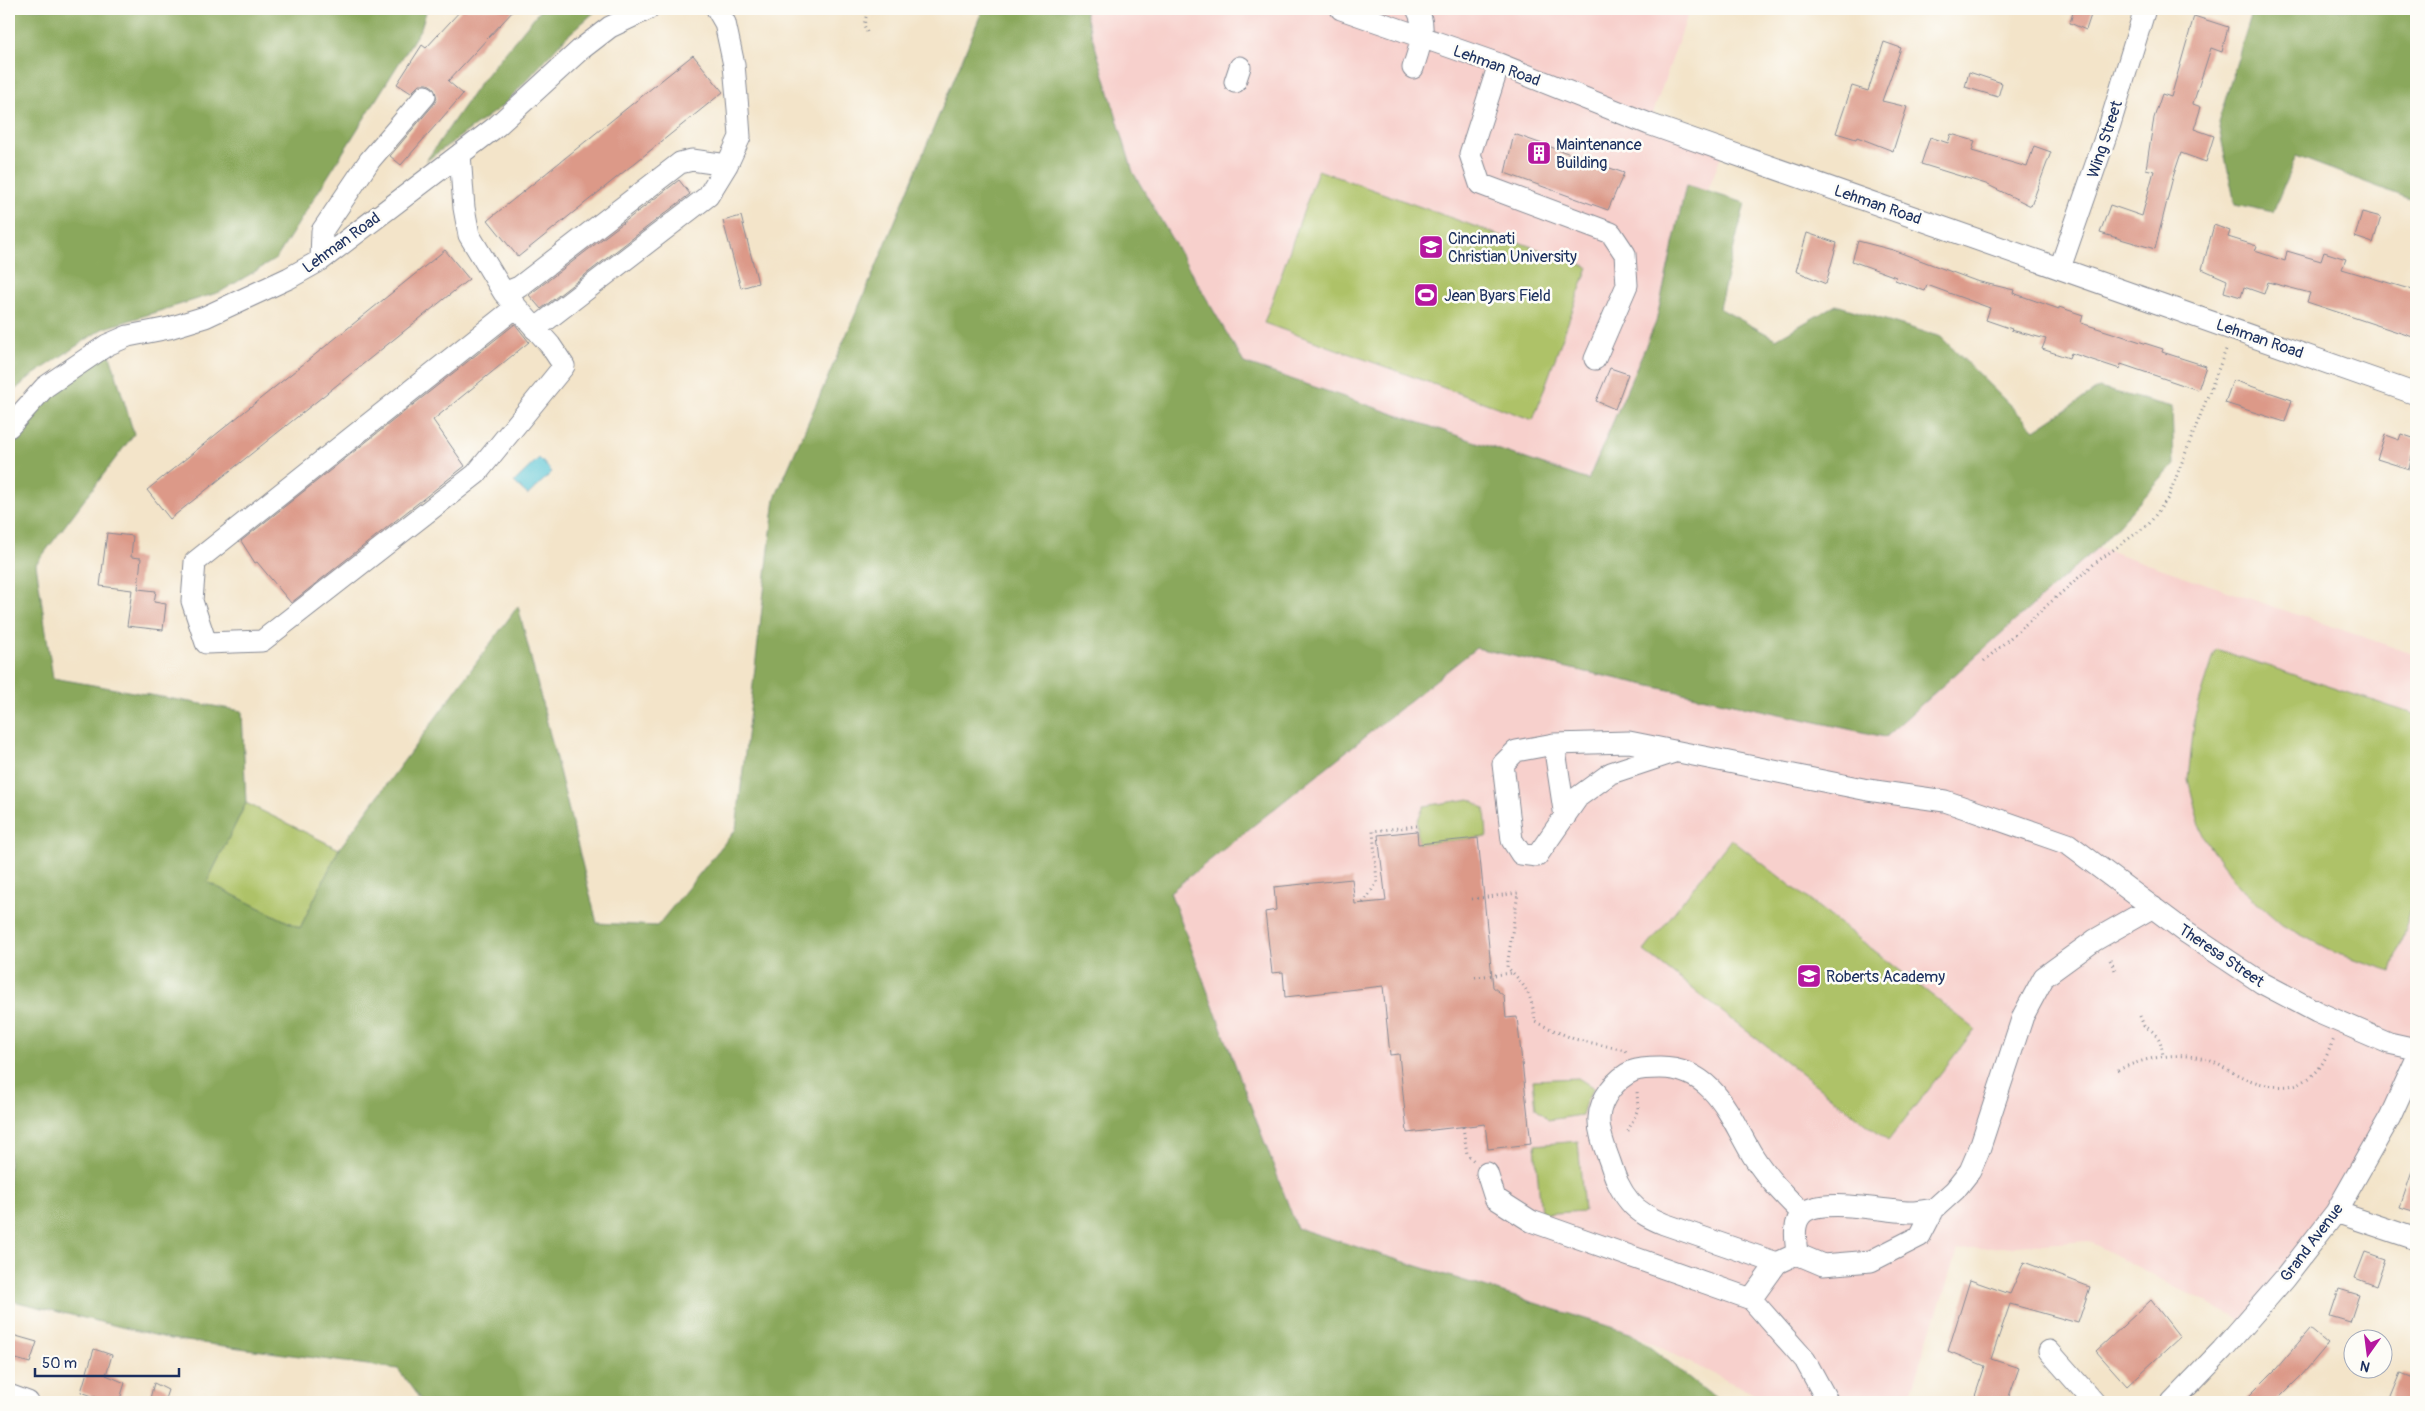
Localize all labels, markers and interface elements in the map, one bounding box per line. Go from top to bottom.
street label: Lehman Road [1450,41,1543,91]
street label: Wing Street [2083,98,2127,181]
place label: Maintenance Building [1556,135,1642,173]
building icon: Maintenance Building [1526,140,1552,166]
street label: Lehman Road [1831,181,1924,229]
street label: Lehman Road [299,208,384,278]
place label: Cincinnati Christian University [1448,229,1577,267]
school or university icon: Cincinnati Christian University [1418,234,1444,260]
sports icon: Jean Byars Field [1413,282,1439,308]
place label: Jean Byars Field [1444,286,1551,306]
street label: Lehman Road [2213,315,2306,363]
street label: Theresa Street [2175,920,2269,992]
school or university icon: Roberts Academy [1796,963,1822,989]
place label: Roberts Academy [1826,967,1945,987]
street label: Grand Avenue [2276,1199,2348,1286]
north arrow [2342,1328,2392,1378]
scale bar [35,1346,179,1378]
text: 50 m [42,1354,77,1373]
text: N [2358,1357,2372,1376]

